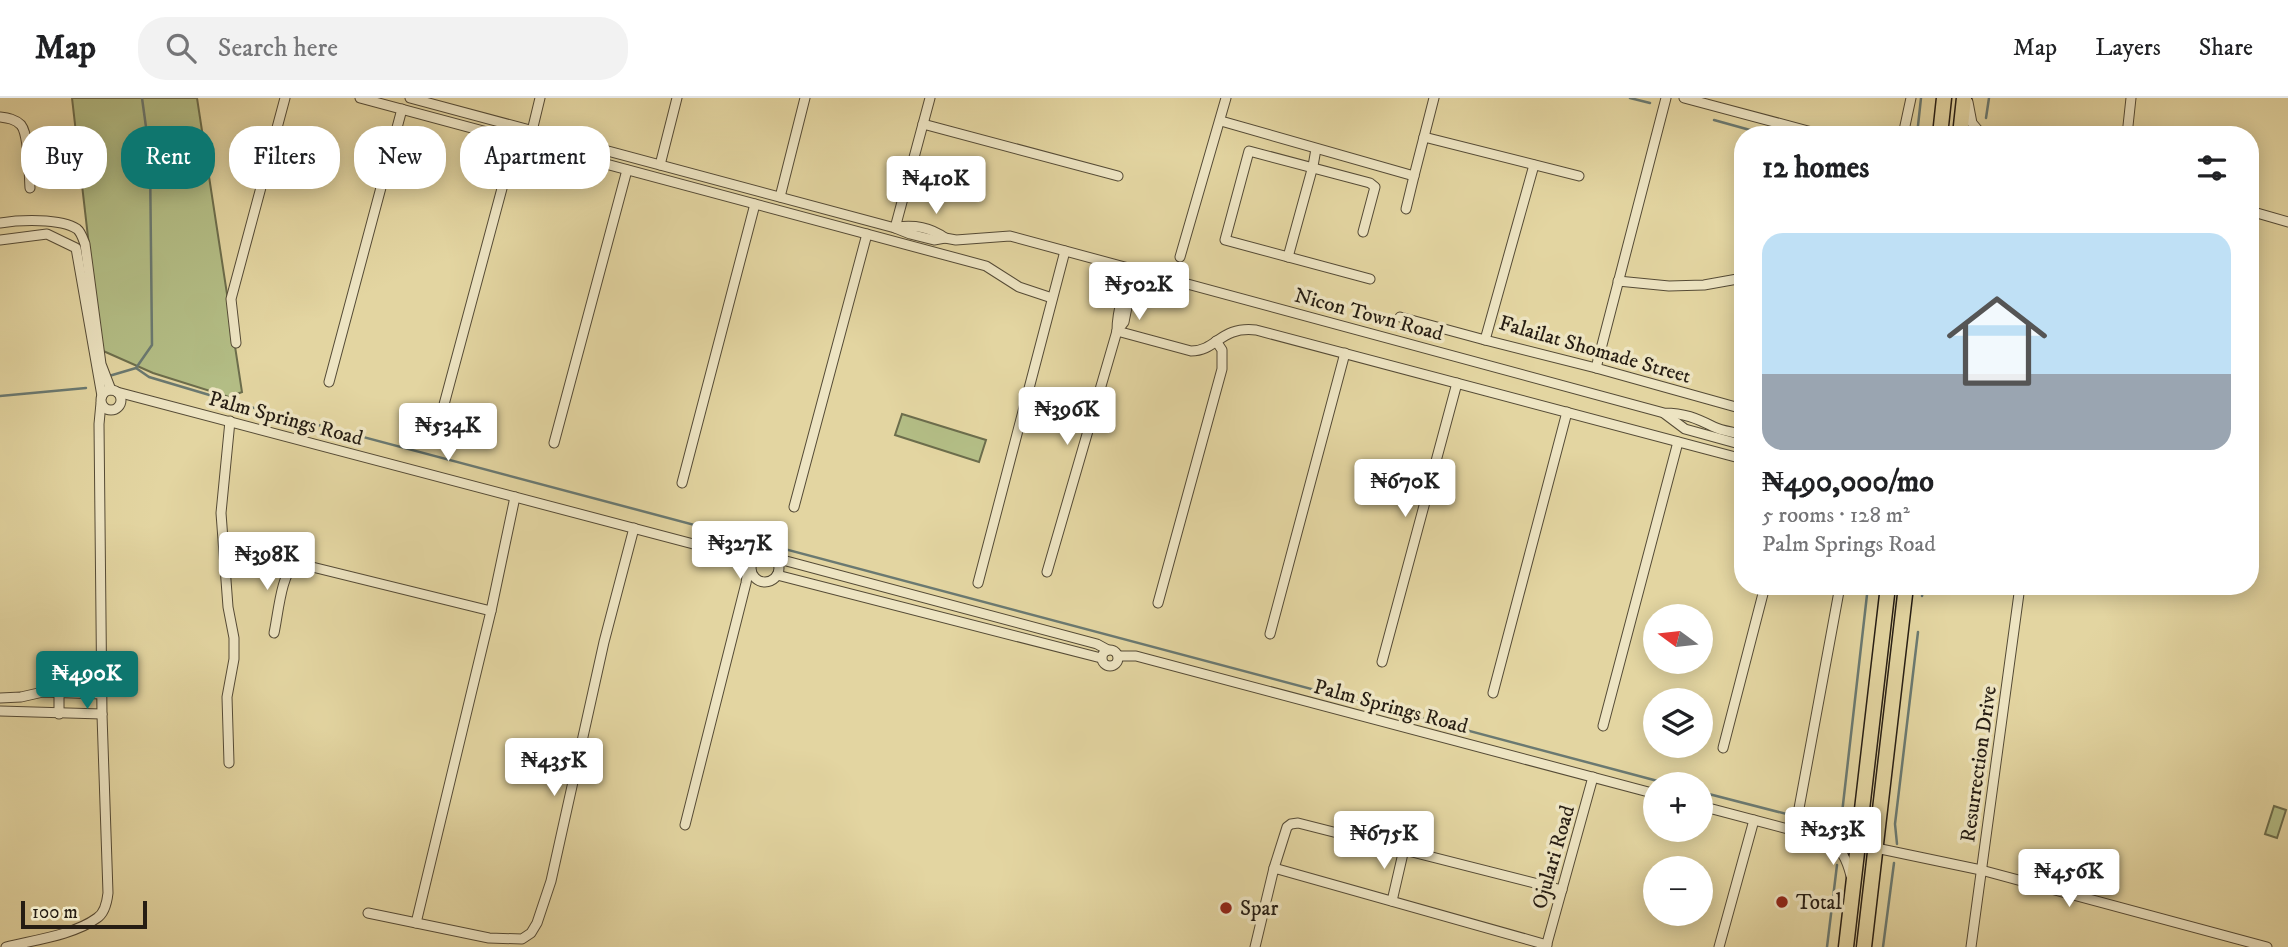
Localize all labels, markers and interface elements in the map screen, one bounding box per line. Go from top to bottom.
search box [138,17,628,80]
text: Map [35,28,96,69]
icon: search [162,29,200,67]
text: Search here [218,32,338,65]
text: Map [2013,33,2057,63]
text: Layers [2095,33,2161,63]
text: Share [2199,33,2253,63]
chip: Buy [21,126,107,189]
chip: Rent [121,126,215,189]
chip: Filters [229,126,340,189]
chip: New [354,126,446,189]
chip: Apartment [460,126,610,189]
icon: filters [2193,149,2231,187]
text: 12 homes [1762,150,1869,187]
pin: ₦410K [887,156,985,216]
text: ₦410K [903,164,969,193]
pin: ₦502K [1090,262,1188,322]
text: ₦502K [1105,270,1173,299]
icon: home [1934,278,2060,404]
street label: Nicon Town Road [1291,283,1447,347]
street label: Falailat Shomade Street [1496,310,1694,390]
street label: Palm Springs Road [206,386,366,452]
pin: ₦396K [1018,388,1116,447]
text: ₦396K [1035,395,1099,424]
pin: ₦534K [399,404,497,463]
text: ₦534K [415,411,481,440]
pin: ₦670K [1356,460,1454,519]
text: ₦490,000/mo [1762,464,1934,501]
text: ₦670K [1370,467,1440,496]
text: 5 rooms · 128 m² [1762,501,1910,530]
pin: ₦327K [691,522,789,581]
text: ₦327K [708,529,772,558]
text: Palm Springs Road [1762,530,1936,559]
pin: ₦398K [218,532,316,592]
text: ₦398K [235,540,299,569]
north arrow [1643,604,1713,674]
map controls [1643,604,1713,926]
pin: ₦490K [38,652,136,711]
text: ₦490K [52,659,122,688]
street label: Palm Springs Road [1311,674,1471,740]
street label: Resurrection Drive [1955,684,2003,844]
button: layers [1643,688,1713,758]
pin: ₦435K [505,738,603,798]
text: ₦435K [521,746,587,775]
button: + [1643,772,1713,842]
street label: Ojulari Road [1527,802,1581,912]
pin: ₦253K [1784,808,1882,867]
pin: ₦675K [1335,812,1433,871]
text: ₦253K [1801,815,1865,844]
text: ₦675K [1350,819,1418,848]
pin: ₦456K [2020,850,2118,909]
button: − [1643,856,1713,926]
text: ₦456K [2034,857,2104,886]
place label: Total [1796,890,1843,916]
marker: Total [1774,894,1790,910]
place label: Spar [1240,896,1278,922]
scale bar [21,898,147,930]
marker: Spar [1218,900,1234,916]
text: 100 m [32,901,78,924]

